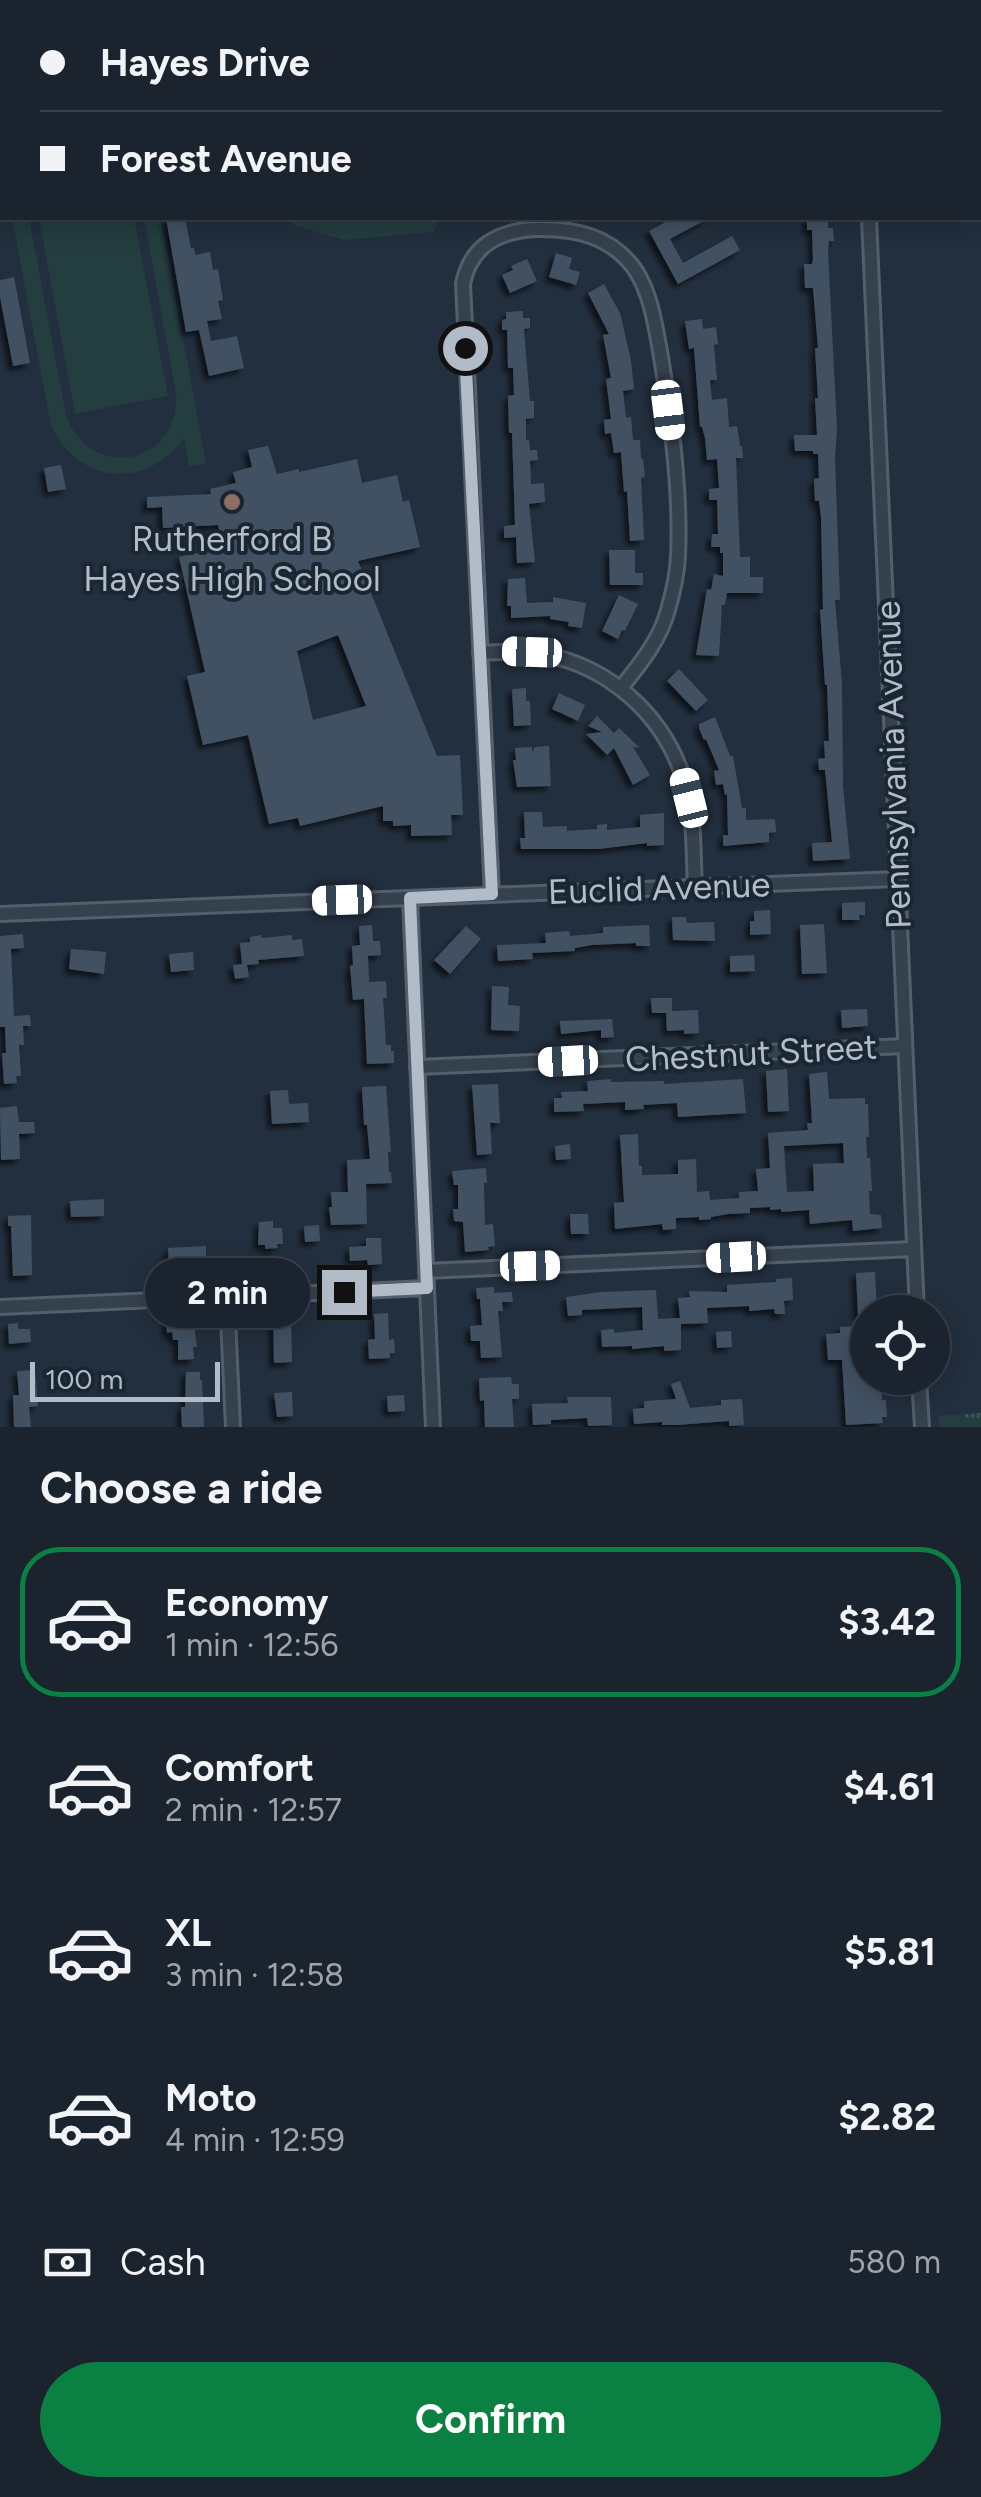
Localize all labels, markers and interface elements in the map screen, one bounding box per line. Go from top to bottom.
text: Hayes Drive [100,40,310,86]
text: Forest Avenue [100,136,352,182]
route start [443,326,488,371]
car [649,378,687,442]
marker: Rutherford B Hayes High School [221,491,243,513]
place label: Rutherford B Hayes High School [83,518,381,600]
street label: Pennsylvania Avenue [866,600,920,930]
car [501,636,563,668]
car [667,765,711,831]
street label: Euclid Avenue [547,863,771,913]
car [311,884,373,916]
street label: Chestnut Street [624,1025,878,1081]
car [537,1044,599,1078]
car [705,1240,767,1274]
car [499,1250,561,1282]
callout: 2 min [144,1257,309,1327]
route end [322,1270,367,1315]
text: 2 min [187,1274,268,1312]
map controls [850,1295,950,1395]
button: locate [850,1295,950,1395]
scale bar [30,1357,220,1402]
text: 100 m [45,1362,123,1396]
text: Choose a ride [40,1460,322,1514]
icon: car [45,1577,135,1667]
text: Economy [165,1580,328,1626]
text: $3.42 [838,1599,936,1645]
text: 1 min · 12:56 [165,1626,338,1664]
icon: car [45,1742,135,1832]
text: Comfort [165,1745,314,1791]
text: $4.61 [843,1764,936,1810]
text: 2 min · 12:57 [165,1791,342,1829]
icon: car [45,1907,135,1997]
text: XL [165,1910,211,1956]
text: $5.81 [844,1929,936,1975]
text: 3 min · 12:58 [165,1956,344,1994]
icon: car [45,2072,135,2162]
text: Moto [165,2075,257,2121]
text: $2.82 [838,2094,936,2140]
text: 4 min · 12:59 [165,2121,345,2159]
icon: cash [40,2235,95,2290]
text: Cash [120,2239,206,2285]
text: 580 m [847,2243,941,2281]
button: Confirm [40,2362,941,2477]

